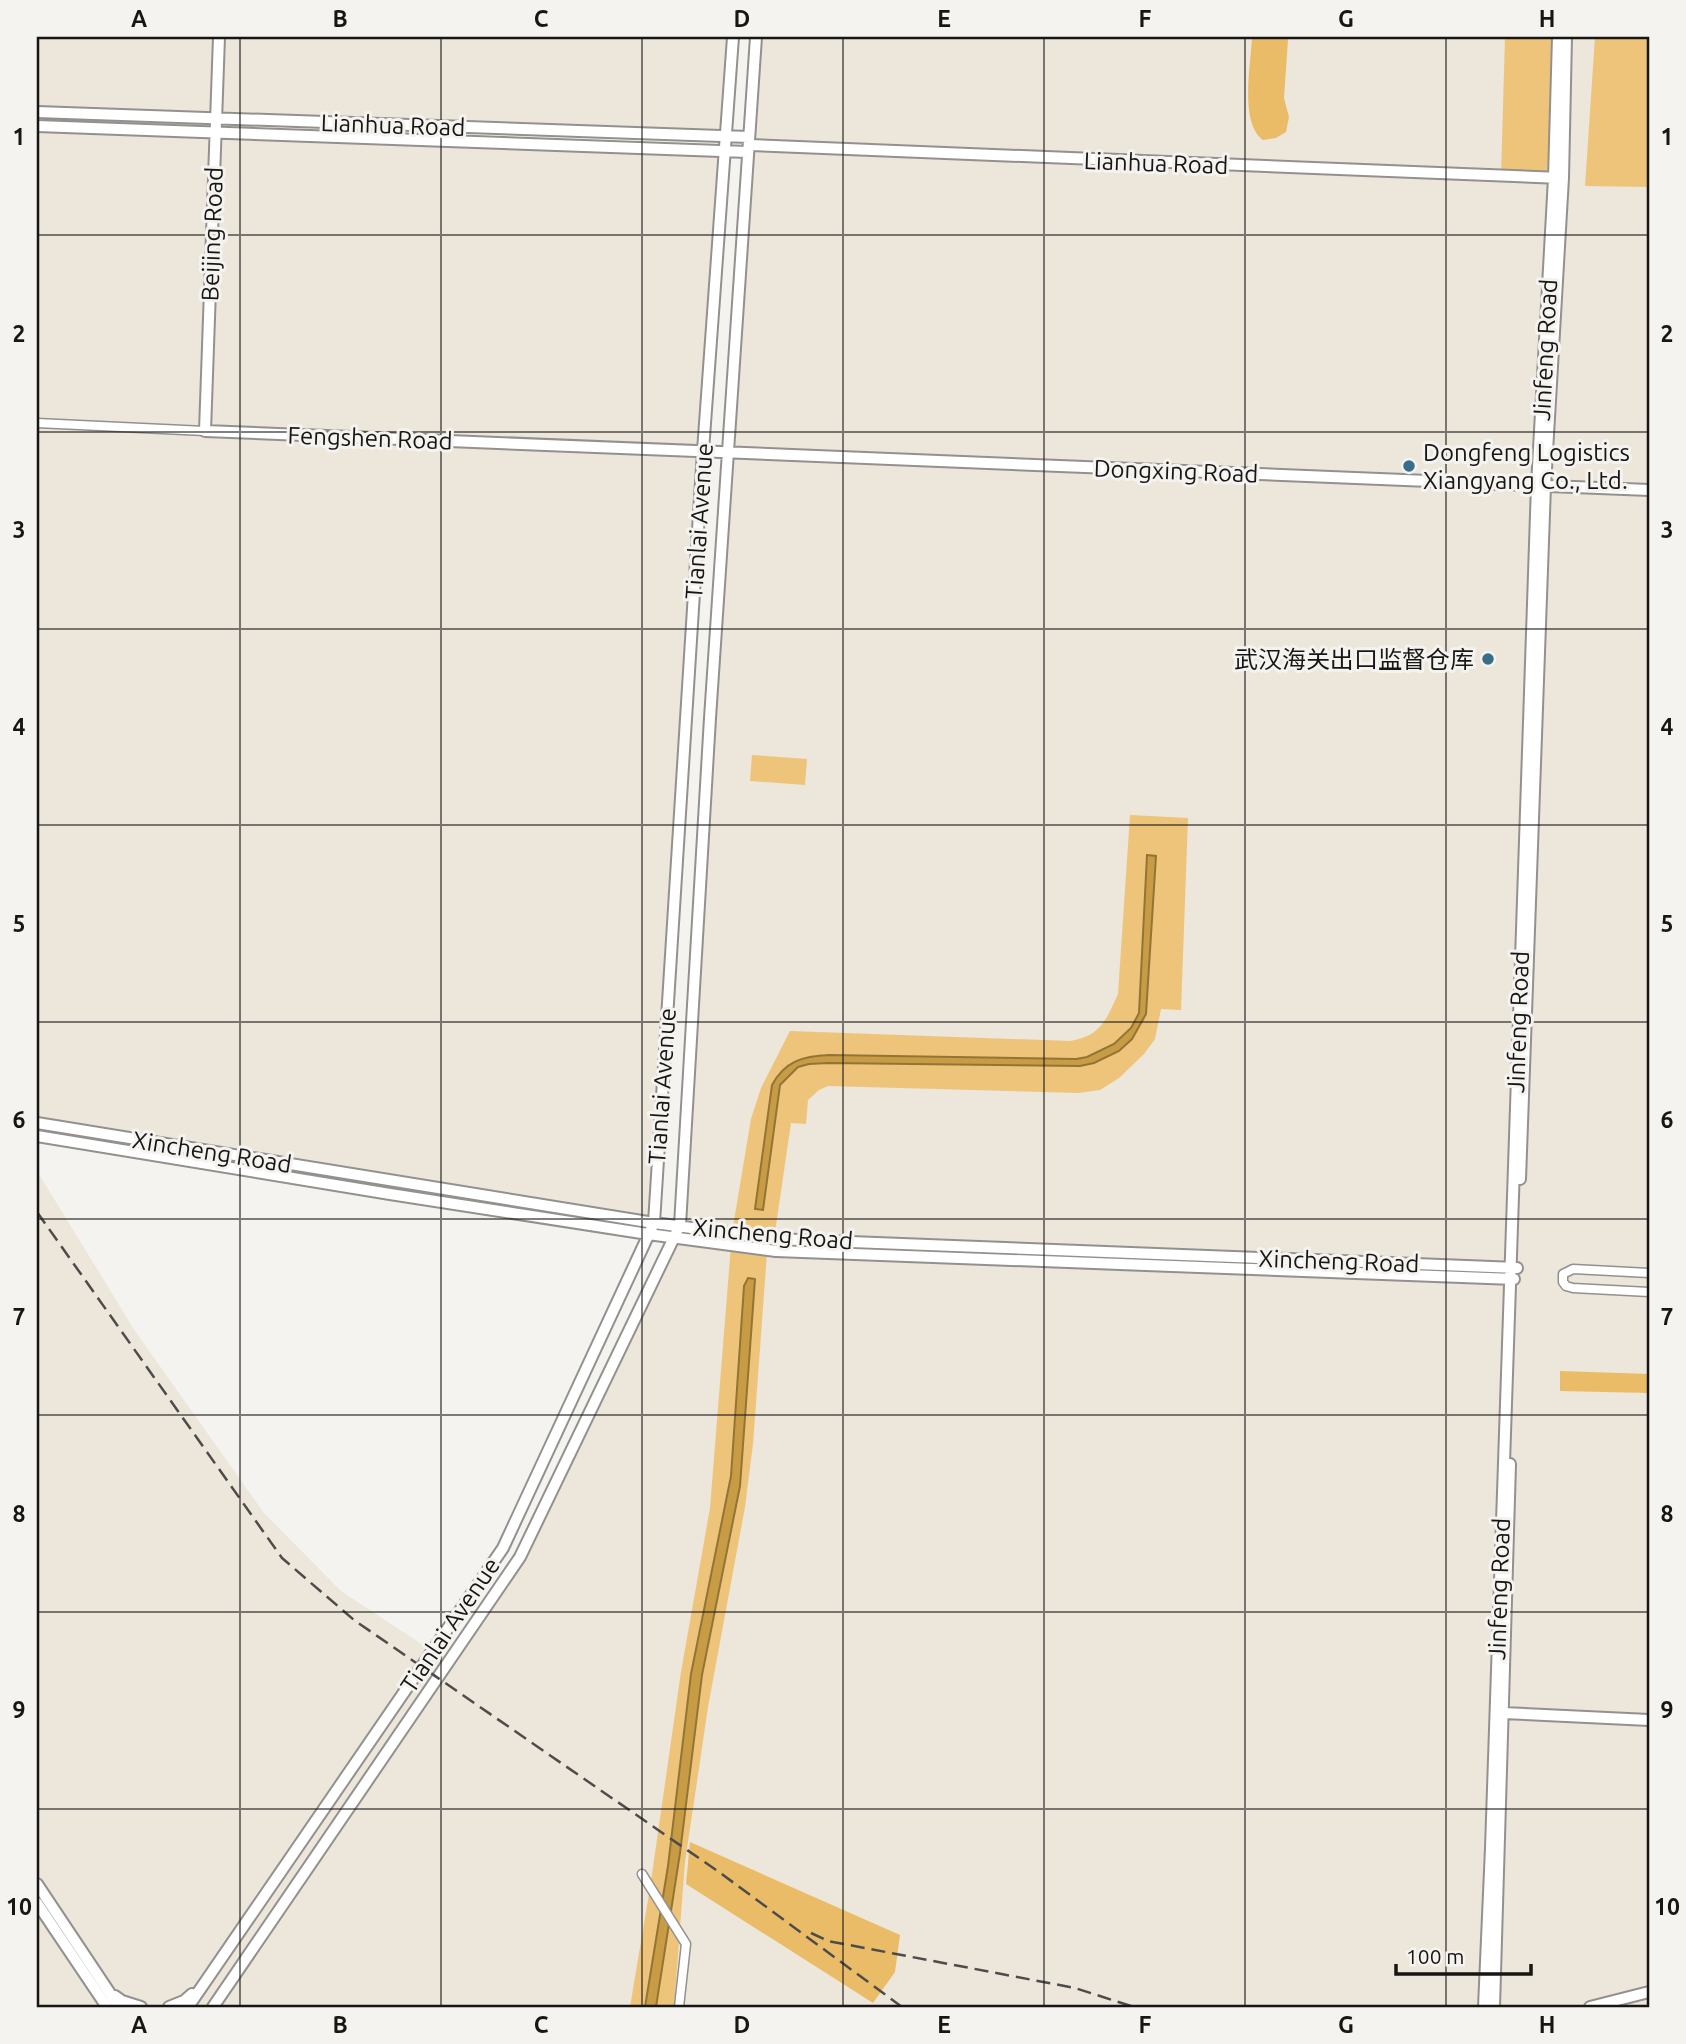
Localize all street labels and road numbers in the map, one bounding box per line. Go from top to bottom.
street label: Lianhua Road [320,109,466,141]
street label: Lianhua Road [1083,147,1229,179]
street label: Beijing Road [196,166,228,302]
street label: Jinfeng Road [1528,278,1562,422]
street label: Fengshen Road [287,422,453,454]
street label: Tianlai Avenue [680,442,718,600]
street label: Dongxing Road [1093,455,1259,487]
street label: Jinfeng Road [1502,951,1534,1093]
street label: Tianlai Avenue [643,1007,681,1165]
street label: Xincheng Road [130,1126,294,1178]
street label: Xincheng Road [692,1214,854,1254]
street label: Xincheng Road [1258,1245,1420,1277]
street label: Jinfeng Road [1483,1518,1515,1660]
street label: Tianlai Avenue [395,1553,505,1697]

